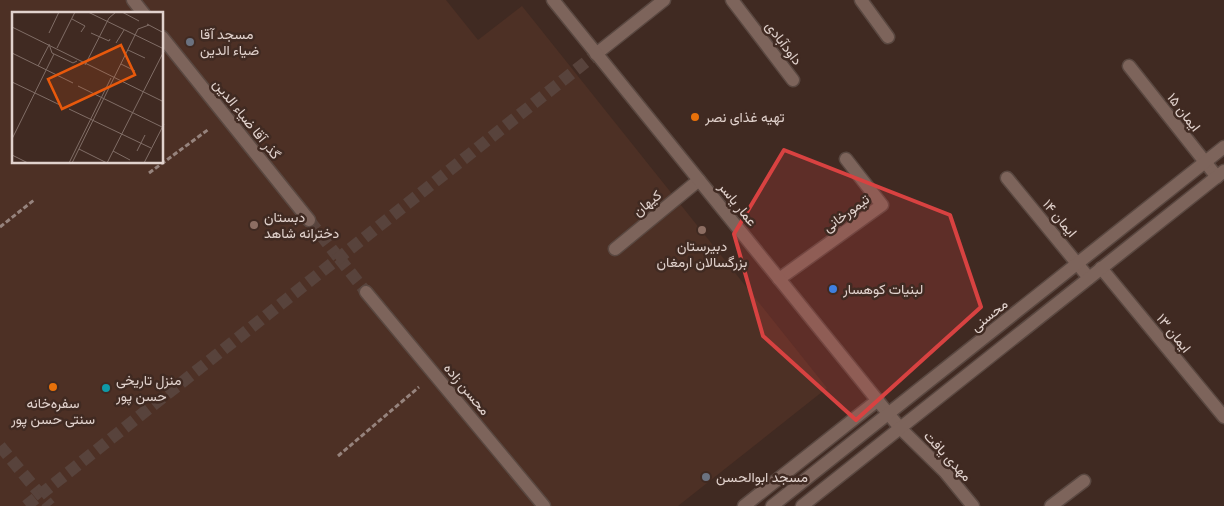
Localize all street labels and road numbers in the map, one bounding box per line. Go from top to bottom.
street label: داودآبادی [762,17,807,69]
street label: گذر آقا ضیاء الدین [209,75,285,163]
street label: ایمان ۱۵ [1163,89,1205,135]
street label: عمار یاسر [714,178,761,230]
street label: کیهان [629,186,665,220]
street label: تیمورخانی [819,190,873,236]
street label: ایمان ۱۴ [1039,195,1081,241]
street label: محسنی [967,295,1011,335]
street label: ایمان ۱۳ [1153,310,1195,356]
street label: محسن زاده [440,359,494,419]
street label: مهدی یافت [920,427,976,485]

